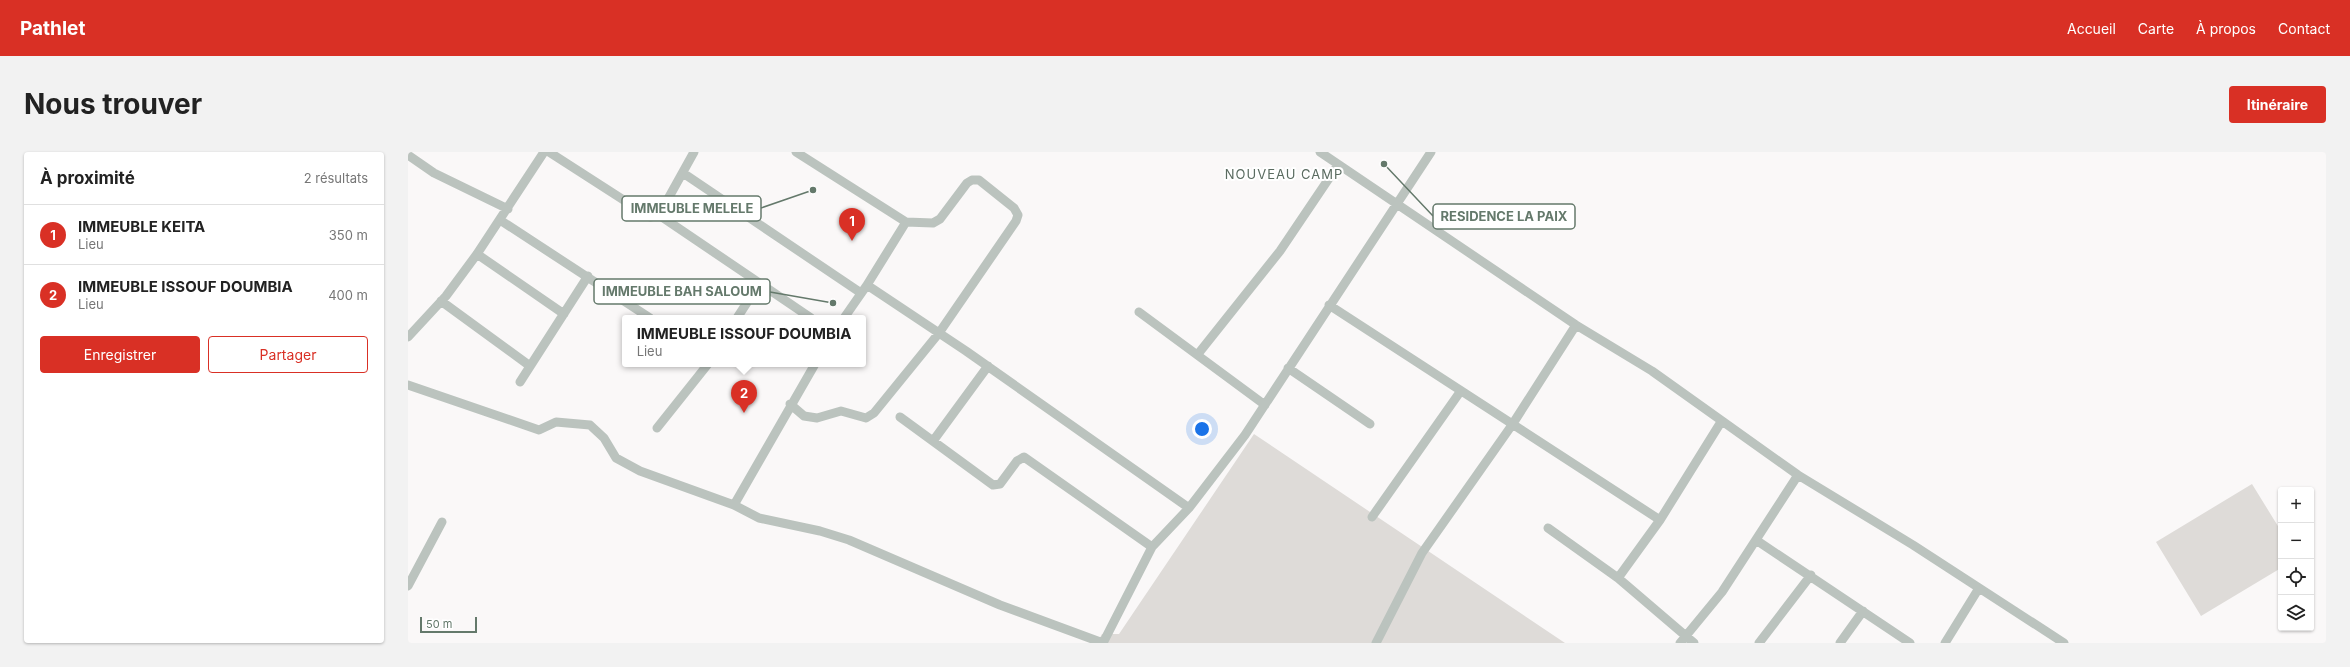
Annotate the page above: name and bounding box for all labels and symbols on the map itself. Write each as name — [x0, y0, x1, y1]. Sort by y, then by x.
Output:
district label: NOUVEAU CAMP — [1225, 166, 1343, 182]
callout: IMMEUBLE MELELE — [622, 196, 761, 221]
text: IMMEUBLE MELELE — [631, 200, 753, 216]
callout: RESIDENCE LA PAIX — [1433, 204, 1575, 229]
pin: 1 — [839, 208, 865, 241]
text: RESIDENCE LA PAIX — [1441, 208, 1568, 224]
callout: IMMEUBLE BAH SALOUM — [594, 279, 770, 304]
text: IMMEUBLE BAH SALOUM — [602, 283, 762, 299]
pin: 2 — [731, 380, 757, 413]
your location — [1192, 419, 1212, 439]
scale bar — [420, 615, 477, 634]

